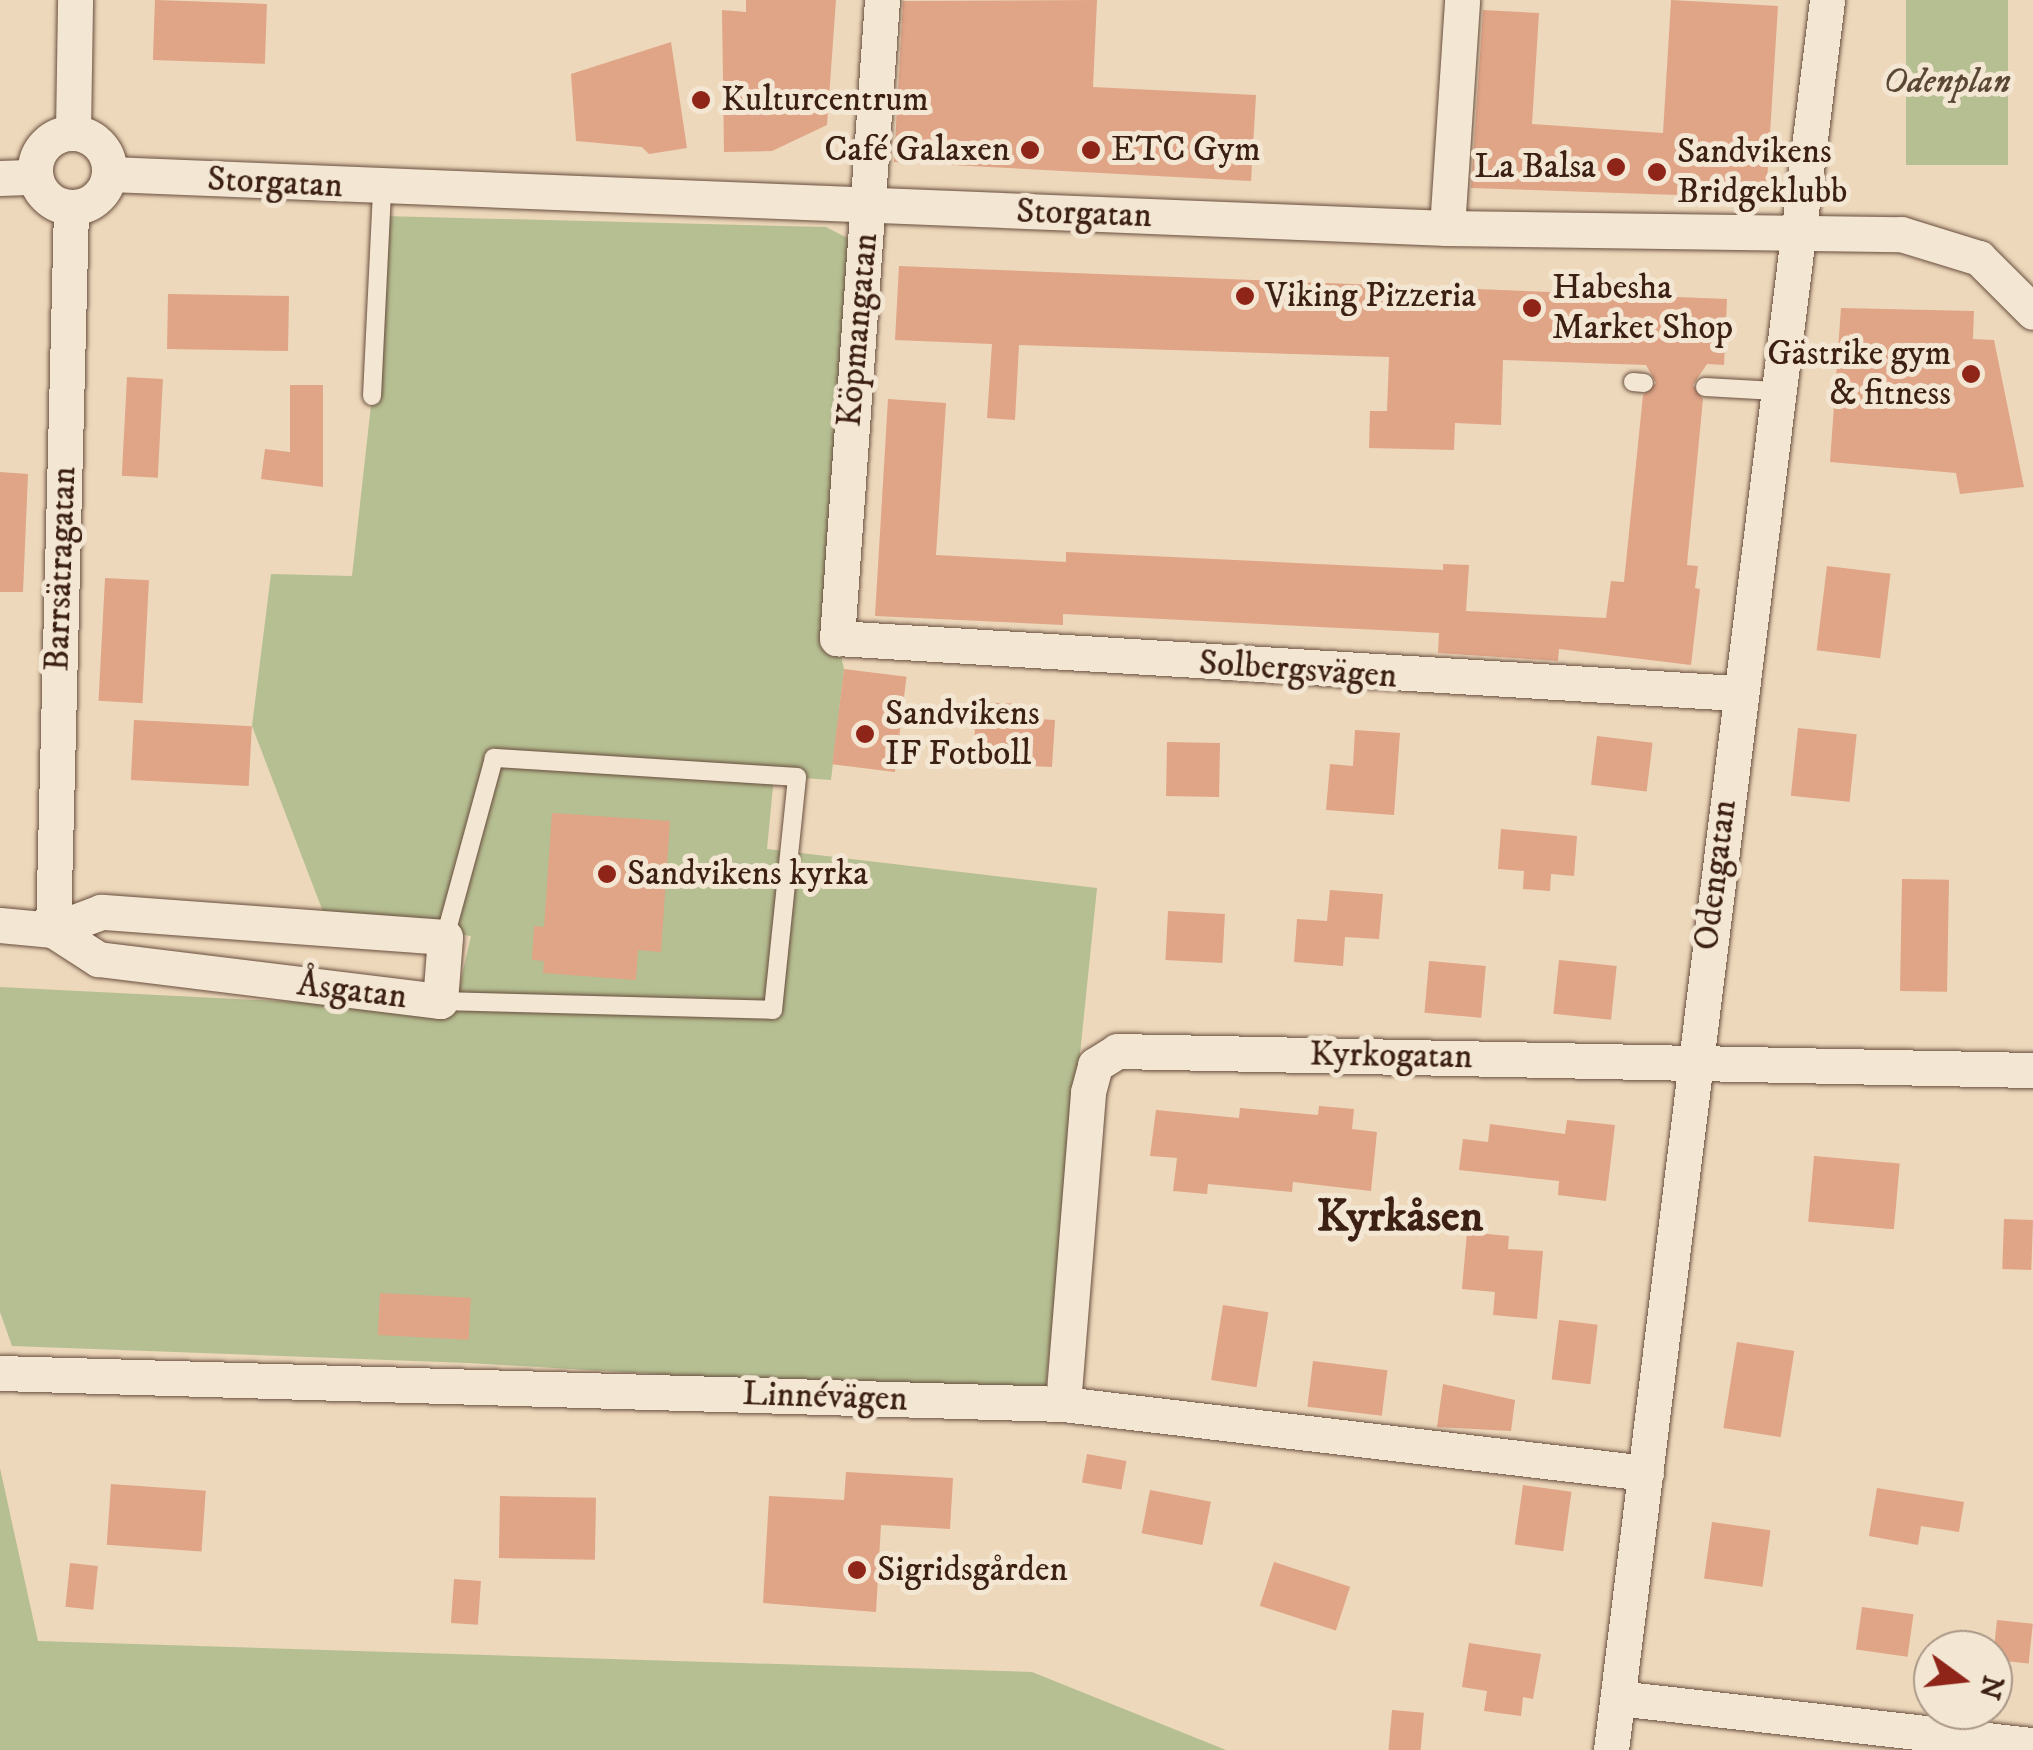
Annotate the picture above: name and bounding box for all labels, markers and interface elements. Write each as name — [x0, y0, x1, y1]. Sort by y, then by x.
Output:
park label: Odenplan — [1883, 61, 2011, 103]
place label: Kulturcentrum — [721, 79, 929, 121]
marker: Kulturcentrum — [690, 89, 712, 111]
place label: Café Galaxen — [824, 129, 1010, 171]
place label: ETC Gym — [1111, 129, 1260, 171]
place label: Sandvikens Bridgeklubb — [1677, 131, 1847, 213]
marker: Café Galaxen — [1019, 139, 1041, 161]
marker: ETC Gym — [1080, 139, 1102, 161]
place label: La Balsa — [1474, 146, 1596, 188]
marker: La Balsa — [1605, 156, 1627, 178]
street label: Storgatan — [206, 158, 344, 208]
marker: Sandvikens Bridgeklubb — [1646, 161, 1668, 183]
street label: Storgatan — [1015, 191, 1153, 237]
street label: Köpmangatan — [829, 231, 887, 429]
place label: Habesha Market Shop — [1552, 267, 1733, 349]
place label: Viking Pizzeria — [1265, 275, 1476, 317]
marker: Viking Pizzeria — [1234, 285, 1256, 307]
marker: Habesha Market Shop — [1521, 297, 1543, 319]
place label: Gästrike gym & fitness — [1767, 333, 1951, 415]
marker: Gästrike gym & fitness — [1960, 363, 1982, 385]
street label: Barrsätragatan — [36, 466, 86, 672]
street label: Solbergsvägen — [1198, 642, 1398, 698]
place label: Sandvikens IF Fotboll — [885, 693, 1040, 775]
marker: Sandvikens IF Fotboll — [854, 723, 876, 745]
street label: Odengatan — [1686, 797, 1746, 953]
place label: Sandvikens kyrka — [627, 853, 868, 895]
marker: Sandvikens kyrka — [596, 863, 618, 885]
street label: Åsgatan — [295, 963, 409, 1019]
street label: Kyrkogatan — [1309, 1034, 1473, 1078]
district label: Kyrkåsen — [1317, 1191, 1483, 1245]
street label: Linnévägen — [742, 1373, 908, 1421]
place label: Sigridsgården — [877, 1549, 1068, 1591]
marker: Sigridsgården — [846, 1559, 868, 1581]
north arrow — [1913, 1630, 2013, 1730]
text: N — [1971, 1672, 2010, 1703]

